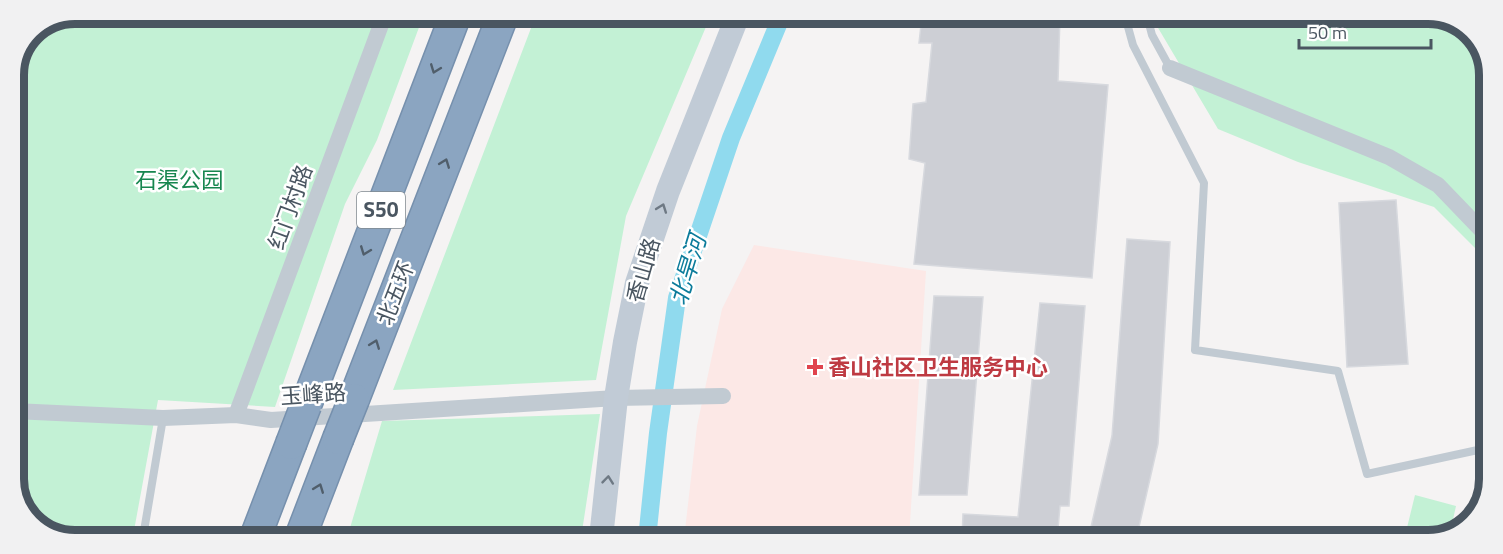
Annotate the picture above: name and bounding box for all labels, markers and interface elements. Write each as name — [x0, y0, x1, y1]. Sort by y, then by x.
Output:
scale bar — [1299, 12, 1431, 50]
text: 50 m — [1308, 19, 1347, 46]
one-way arrow — [430, 63, 442, 74]
one-way arrow — [438, 158, 451, 168]
street label: 红门村路 — [259, 160, 321, 254]
park label: 石渠公园 — [135, 163, 223, 197]
road number: S50 — [357, 192, 405, 228]
one-way arrow — [655, 203, 668, 214]
water label: 北旱河 — [659, 226, 716, 309]
street label: 香山路 — [618, 234, 668, 306]
one-way arrow — [360, 245, 372, 256]
street label: 北五环 — [367, 256, 423, 330]
one-way arrow — [368, 340, 380, 351]
place label: 香山社区卫生服务中心 — [828, 350, 1048, 384]
marker: 香山社区卫生服务中心 — [806, 358, 824, 376]
street label: 玉峰路 — [279, 375, 347, 413]
one-way arrow — [601, 476, 613, 485]
one-way arrow — [312, 484, 325, 494]

